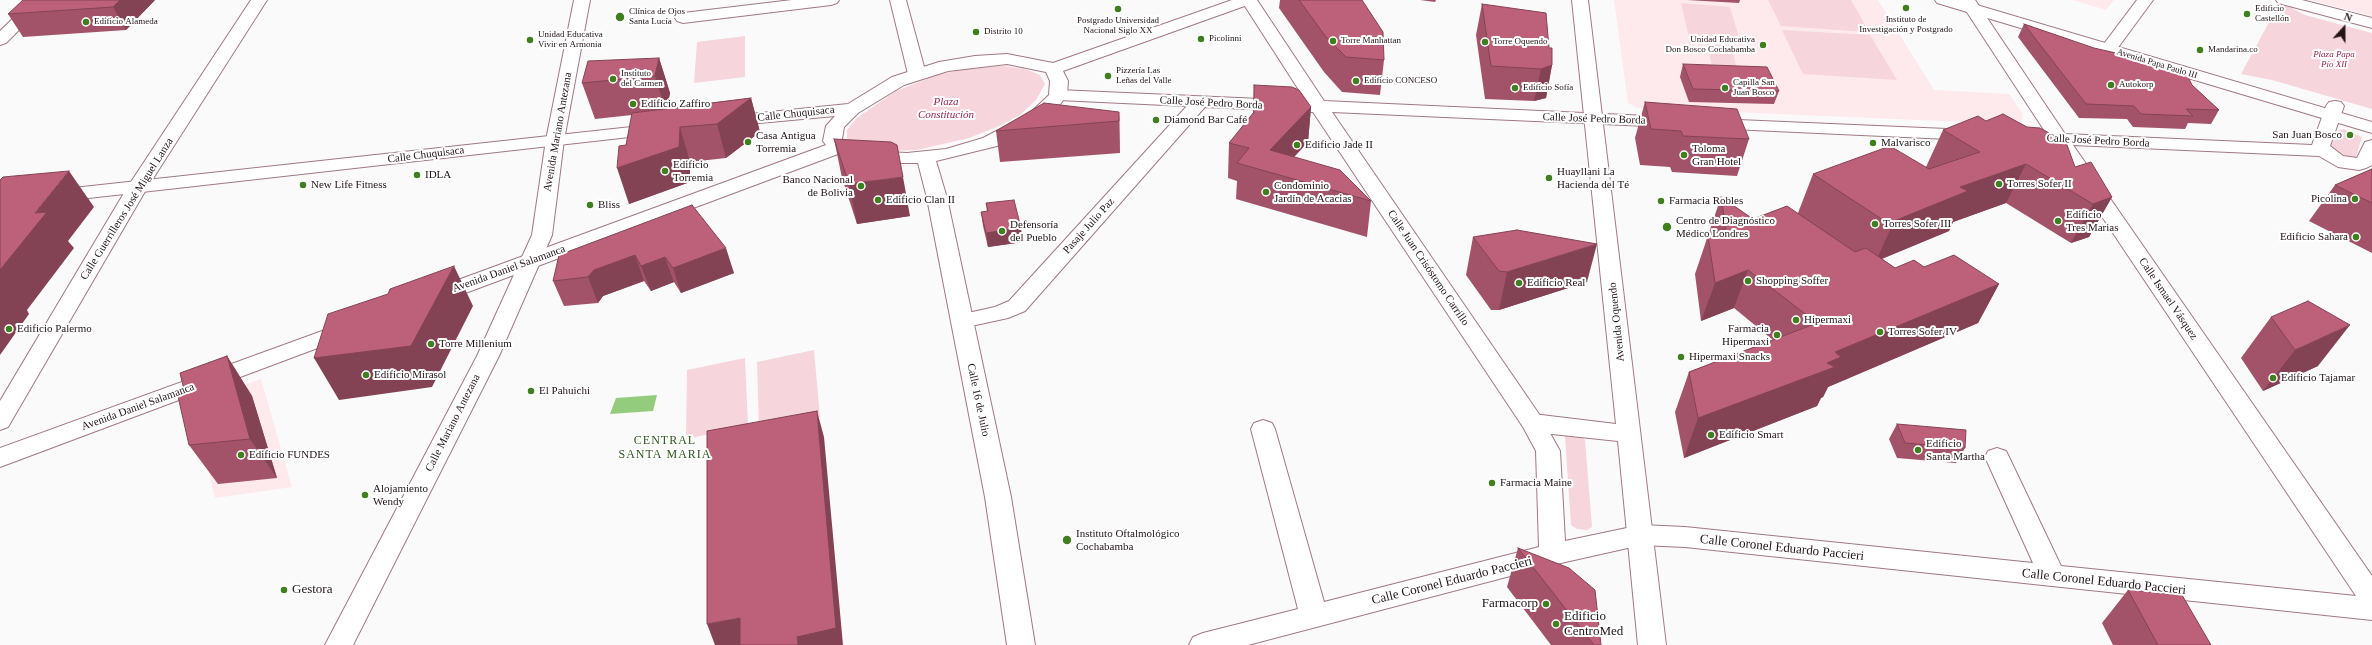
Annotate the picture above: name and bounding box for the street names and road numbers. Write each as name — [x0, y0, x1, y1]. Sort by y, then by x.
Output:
street label: Avenida Papa Paulo III — [2115, 47, 2199, 81]
street label: Avenida Mariano Antezana — [541, 71, 575, 193]
street label: Calle José Pedro Borda — [1159, 94, 1263, 112]
street label: Calle Chuquisaca — [757, 103, 835, 125]
street label: Calle José Pedro Borda — [1542, 111, 1646, 127]
street label: Calle José Pedro Borda — [2046, 132, 2150, 150]
street label: Calle Guerrilleros José Miguel Lanza — [78, 136, 176, 282]
street label: Calle Chuquisaca — [387, 144, 465, 166]
street label: Pasaje Julio Paz — [1060, 195, 1118, 257]
street label: Calle Juan Crisóstomo Carrillo — [1384, 208, 1472, 328]
street label: Avenida Daniel Salamanca — [451, 242, 567, 296]
street label: Calle Ismael Vásquez — [2136, 256, 2200, 342]
street label: Avenida Oquendo — [1606, 282, 1628, 362]
street label: Calle 16 de Julio — [964, 362, 992, 438]
street label: Calle Mariano Antezana — [423, 372, 483, 474]
street label: Avenida Daniel Salamanca — [80, 380, 196, 434]
street label: Calle Coronel Eduardo Paccieri — [1699, 532, 1865, 564]
street label: Calle Coronel Eduardo Paccieri — [1370, 553, 1534, 609]
street label: Calle Coronel Eduardo Paccieri — [2021, 566, 2187, 598]

